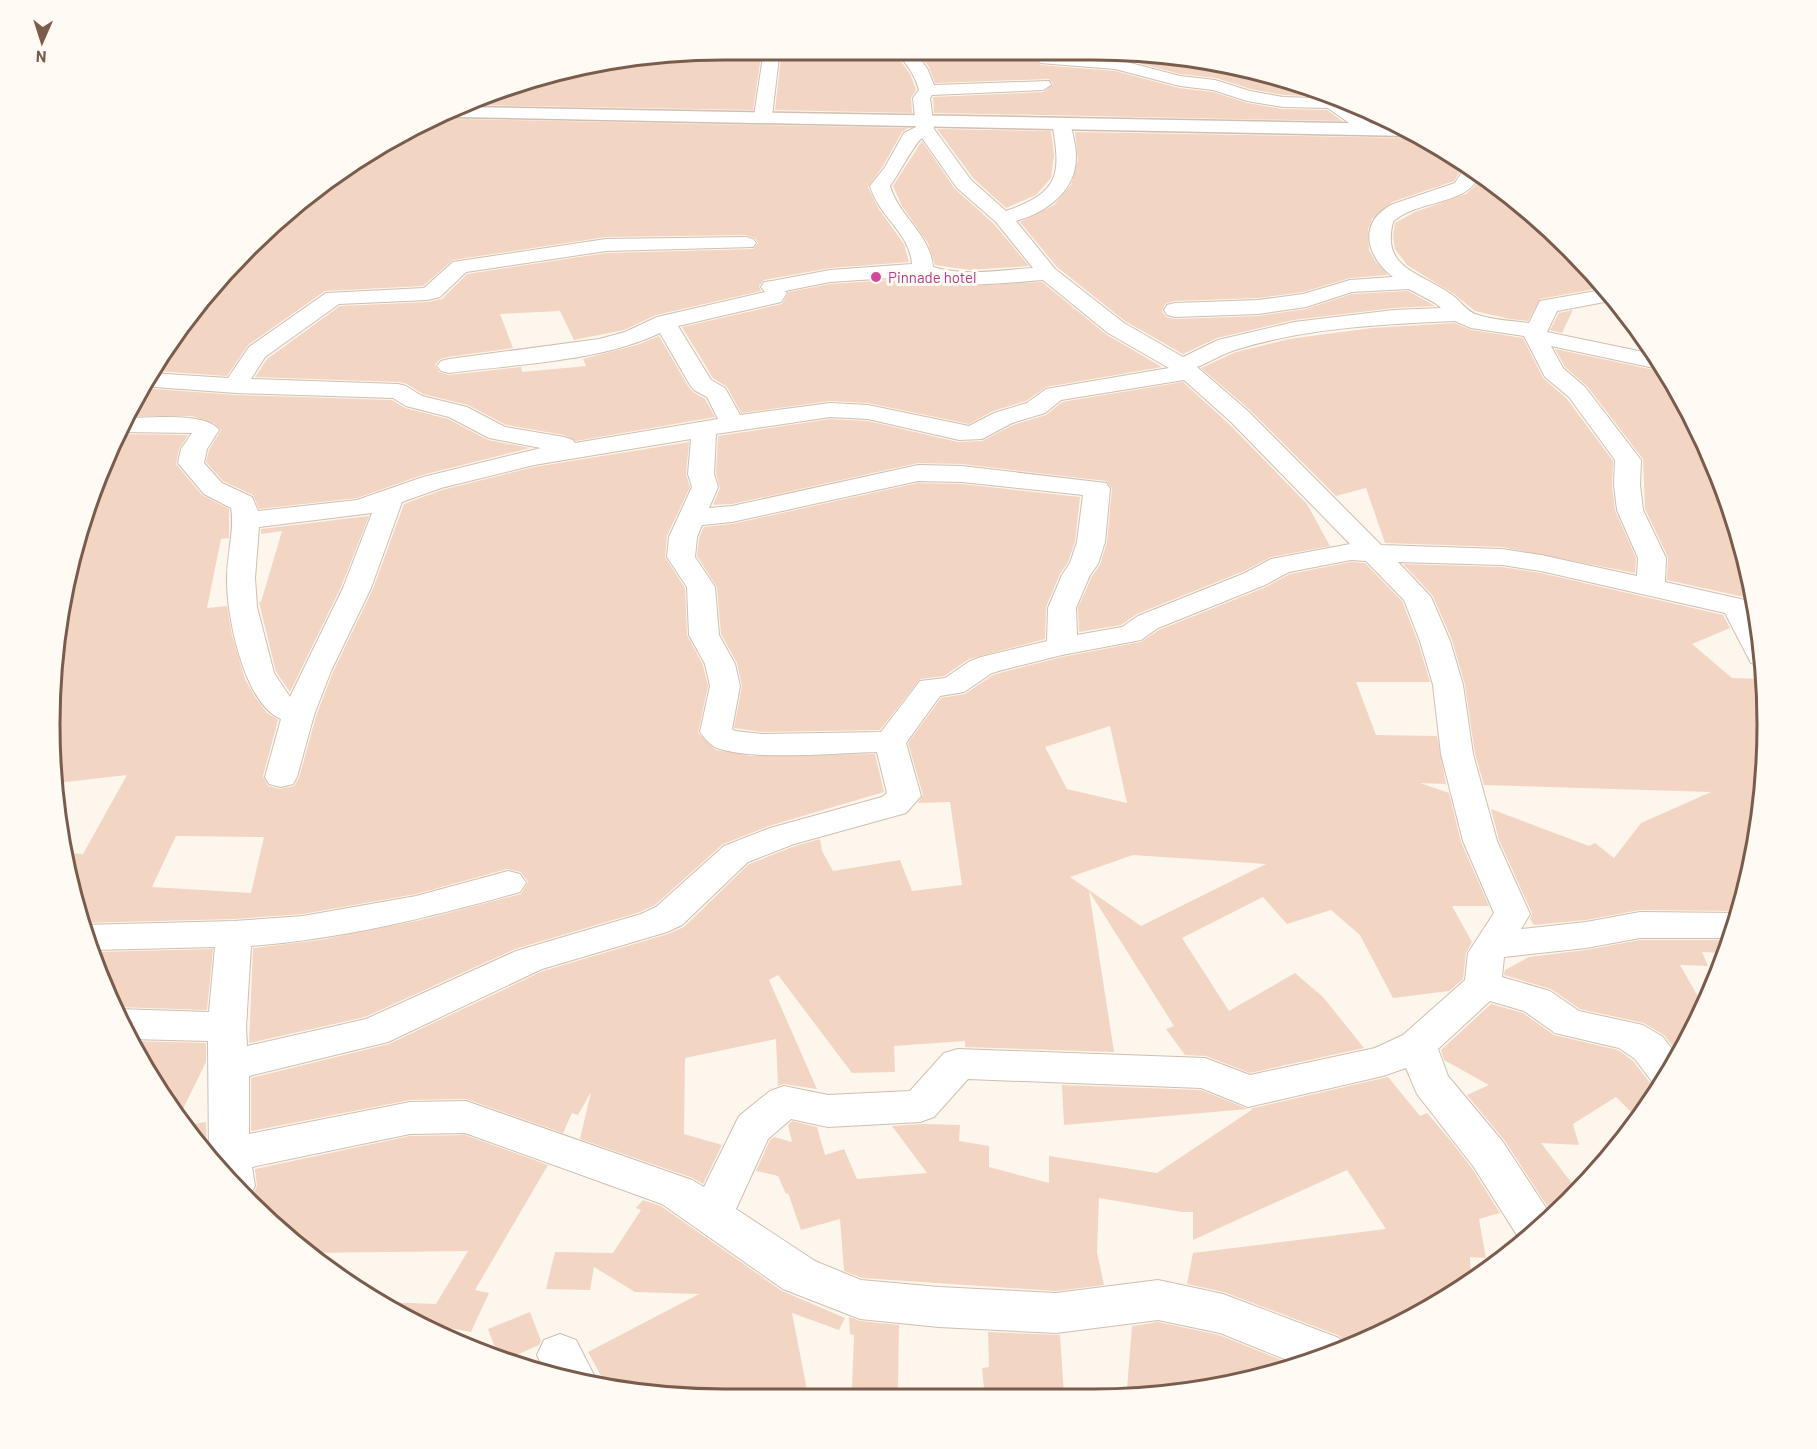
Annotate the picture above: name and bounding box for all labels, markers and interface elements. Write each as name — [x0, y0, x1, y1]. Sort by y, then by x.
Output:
north arrow — [12, 12, 72, 72]
text: N — [35, 48, 47, 67]
place label: Pinnade hotel — [888, 268, 976, 286]
marker: Pinnade hotel — [869, 270, 883, 284]

